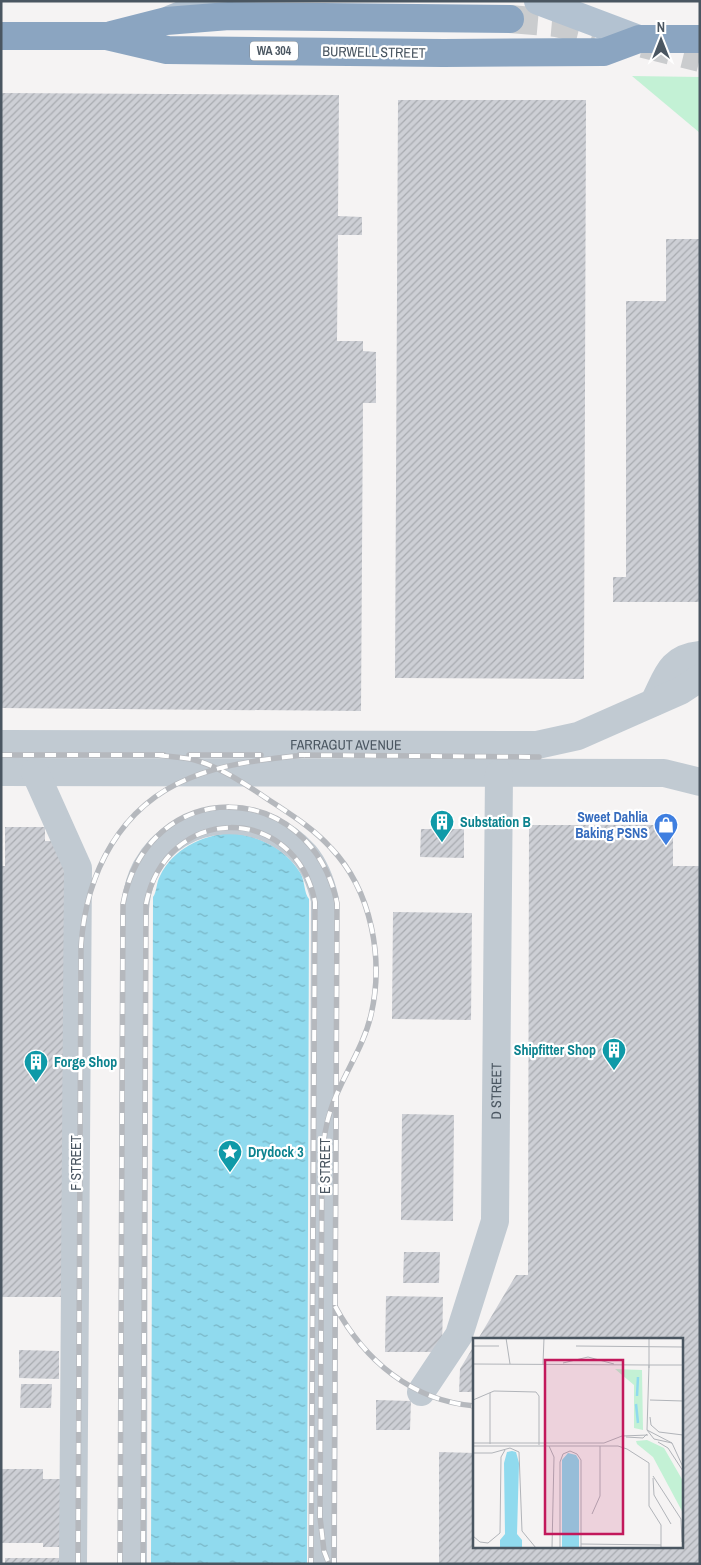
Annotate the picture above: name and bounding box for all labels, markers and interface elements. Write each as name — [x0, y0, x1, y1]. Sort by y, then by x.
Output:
north arrow — [636, 15, 686, 65]
text: N — [657, 18, 665, 36]
road number: WA 304 — [250, 41, 298, 60]
street label: BURWELL STREET — [322, 42, 426, 62]
street label: FARRAGUT AVENUE — [290, 736, 402, 754]
place label: Sweet Dahlia Baking PSNS — [575, 808, 649, 842]
building icon: Substation B — [429, 809, 455, 843]
shop icon: Sweet Dahlia Baking PSNS — [653, 812, 679, 846]
place label: Substation B — [460, 813, 531, 831]
building icon: Shipfitter Shop — [601, 1037, 627, 1071]
place label: Shipfitter Shop — [514, 1041, 596, 1059]
building icon: Forge Shop — [23, 1049, 49, 1083]
place label: Forge Shop — [54, 1053, 117, 1071]
street label: D STREET — [487, 1063, 505, 1120]
street label: F STREET — [67, 1135, 85, 1191]
street label: E STREET — [316, 1138, 334, 1194]
place icon: Drydock 3 — [217, 1139, 243, 1173]
place label: Drydock 3 — [248, 1143, 304, 1161]
inset map — [473, 1338, 684, 1548]

